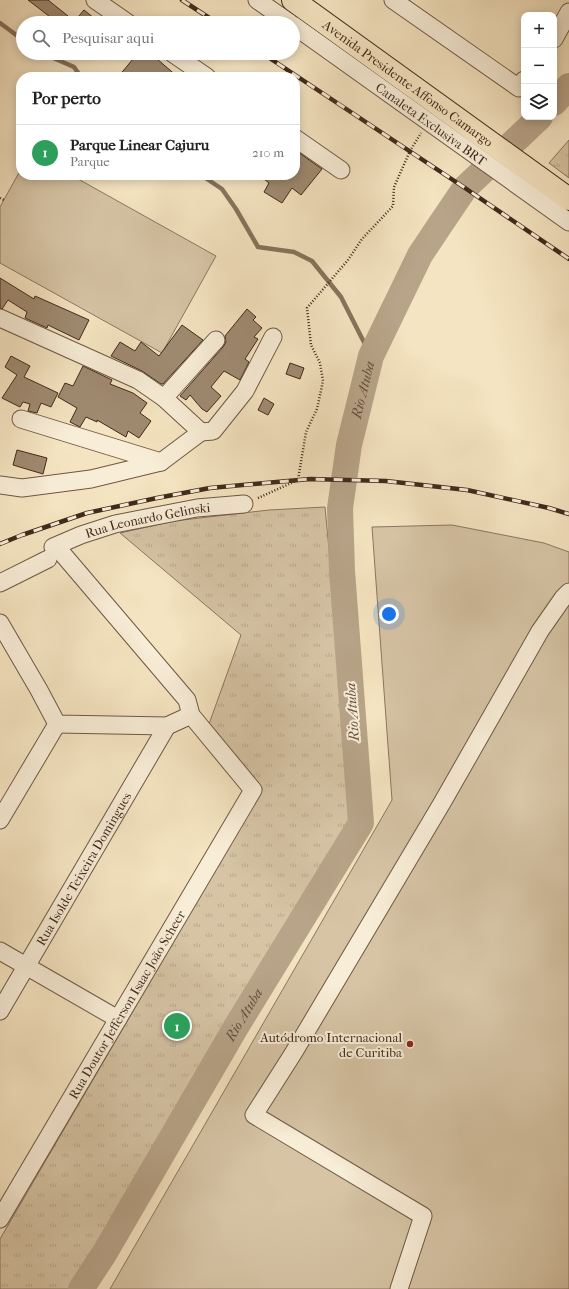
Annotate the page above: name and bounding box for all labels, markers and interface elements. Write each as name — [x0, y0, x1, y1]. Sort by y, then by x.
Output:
map controls — [521, 12, 557, 120]
button: + — [521, 12, 557, 48]
search box — [16, 16, 300, 60]
street label: Avenida Presidente Affonso Camargo — [319, 16, 496, 150]
icon: search — [30, 27, 52, 49]
text: Pesquisar aqui — [62, 29, 154, 47]
button: − — [521, 48, 557, 84]
street label: Canaleta Exclusiva BRT — [373, 80, 490, 169]
button: layers — [521, 84, 557, 120]
text: Por perto — [32, 88, 101, 108]
text: Parque Linear Cajuru — [70, 136, 209, 154]
text: 1 — [43, 145, 47, 160]
text: 210 m — [252, 145, 284, 160]
text: Parque — [70, 154, 110, 169]
water label: Rio Atuba — [348, 359, 378, 421]
street label: Rua Leonardo Gelinski — [83, 500, 211, 541]
your location — [379, 604, 399, 624]
water label: Rio Atuba — [342, 682, 363, 743]
street label: Rua Isolde Teixeira Domingues — [33, 789, 135, 948]
street label: Rua Doutor Jefferson Isaac João Scheer — [66, 907, 189, 1102]
water label: Rio Atuba — [221, 986, 267, 1045]
pin: 1 — [164, 1011, 190, 1041]
place label: Autódromo Internacional de Curitiba — [259, 1030, 403, 1060]
marker: Autódromo Internacional de Curitiba — [405, 1039, 415, 1049]

